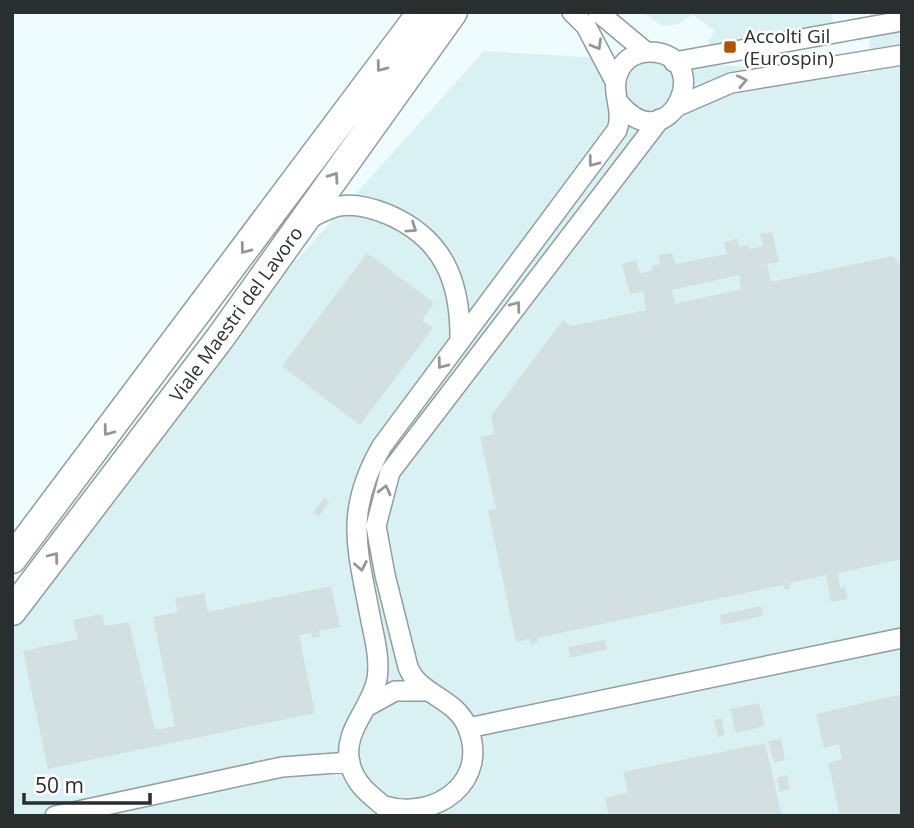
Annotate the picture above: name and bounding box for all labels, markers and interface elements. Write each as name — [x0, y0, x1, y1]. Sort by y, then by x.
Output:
place label: Accolti Gil (Eurospin) — [744, 23, 834, 71]
one-way arrow — [589, 37, 602, 50]
marker: Accolti Gil (Eurospin) — [722, 39, 738, 55]
one-way arrow — [376, 59, 389, 72]
one-way arrow — [736, 75, 748, 90]
one-way arrow — [589, 155, 601, 167]
one-way arrow — [326, 172, 338, 185]
one-way arrow — [405, 220, 418, 233]
street label: Viale Maestri del Lavoro — [163, 221, 309, 407]
one-way arrow — [240, 241, 253, 254]
one-way arrow — [508, 301, 521, 314]
one-way arrow — [438, 357, 451, 369]
one-way arrow — [104, 423, 117, 436]
one-way arrow — [377, 484, 391, 496]
one-way arrow — [45, 553, 58, 565]
one-way arrow — [352, 560, 367, 572]
scale bar — [24, 762, 150, 806]
text: 50 m — [35, 771, 84, 799]

